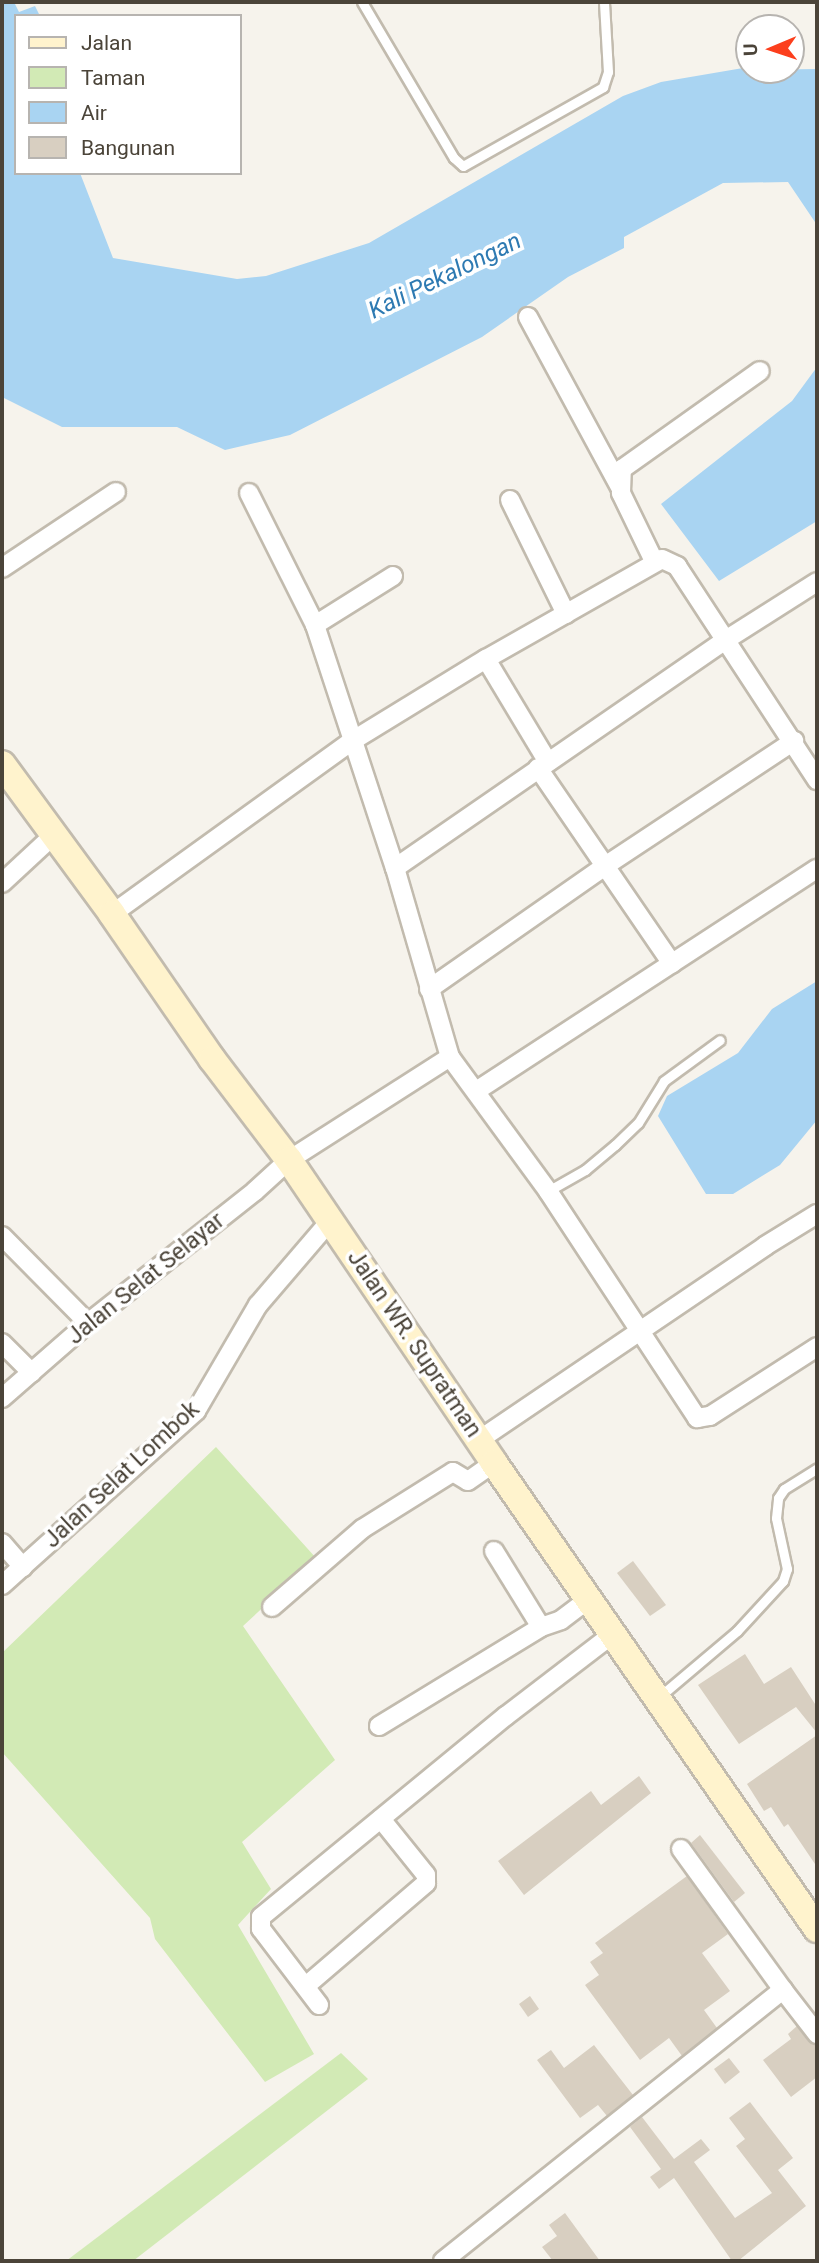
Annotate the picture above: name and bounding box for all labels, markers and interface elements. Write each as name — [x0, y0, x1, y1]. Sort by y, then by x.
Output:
legend — [14, 14, 242, 175]
north arrow — [735, 14, 805, 84]
text: Jalan — [81, 31, 132, 55]
text: U — [739, 43, 762, 56]
text: Taman — [81, 66, 145, 90]
text: Air — [81, 101, 107, 125]
text: Bangunan — [81, 136, 175, 160]
water label: Kali Pekalongan — [364, 227, 526, 325]
street label: Jalan Selat Selayar — [62, 1207, 230, 1351]
street label: Jalan WR. Supratman — [341, 1245, 487, 1443]
street label: Jalan Selat Lombok — [39, 1396, 205, 1554]

